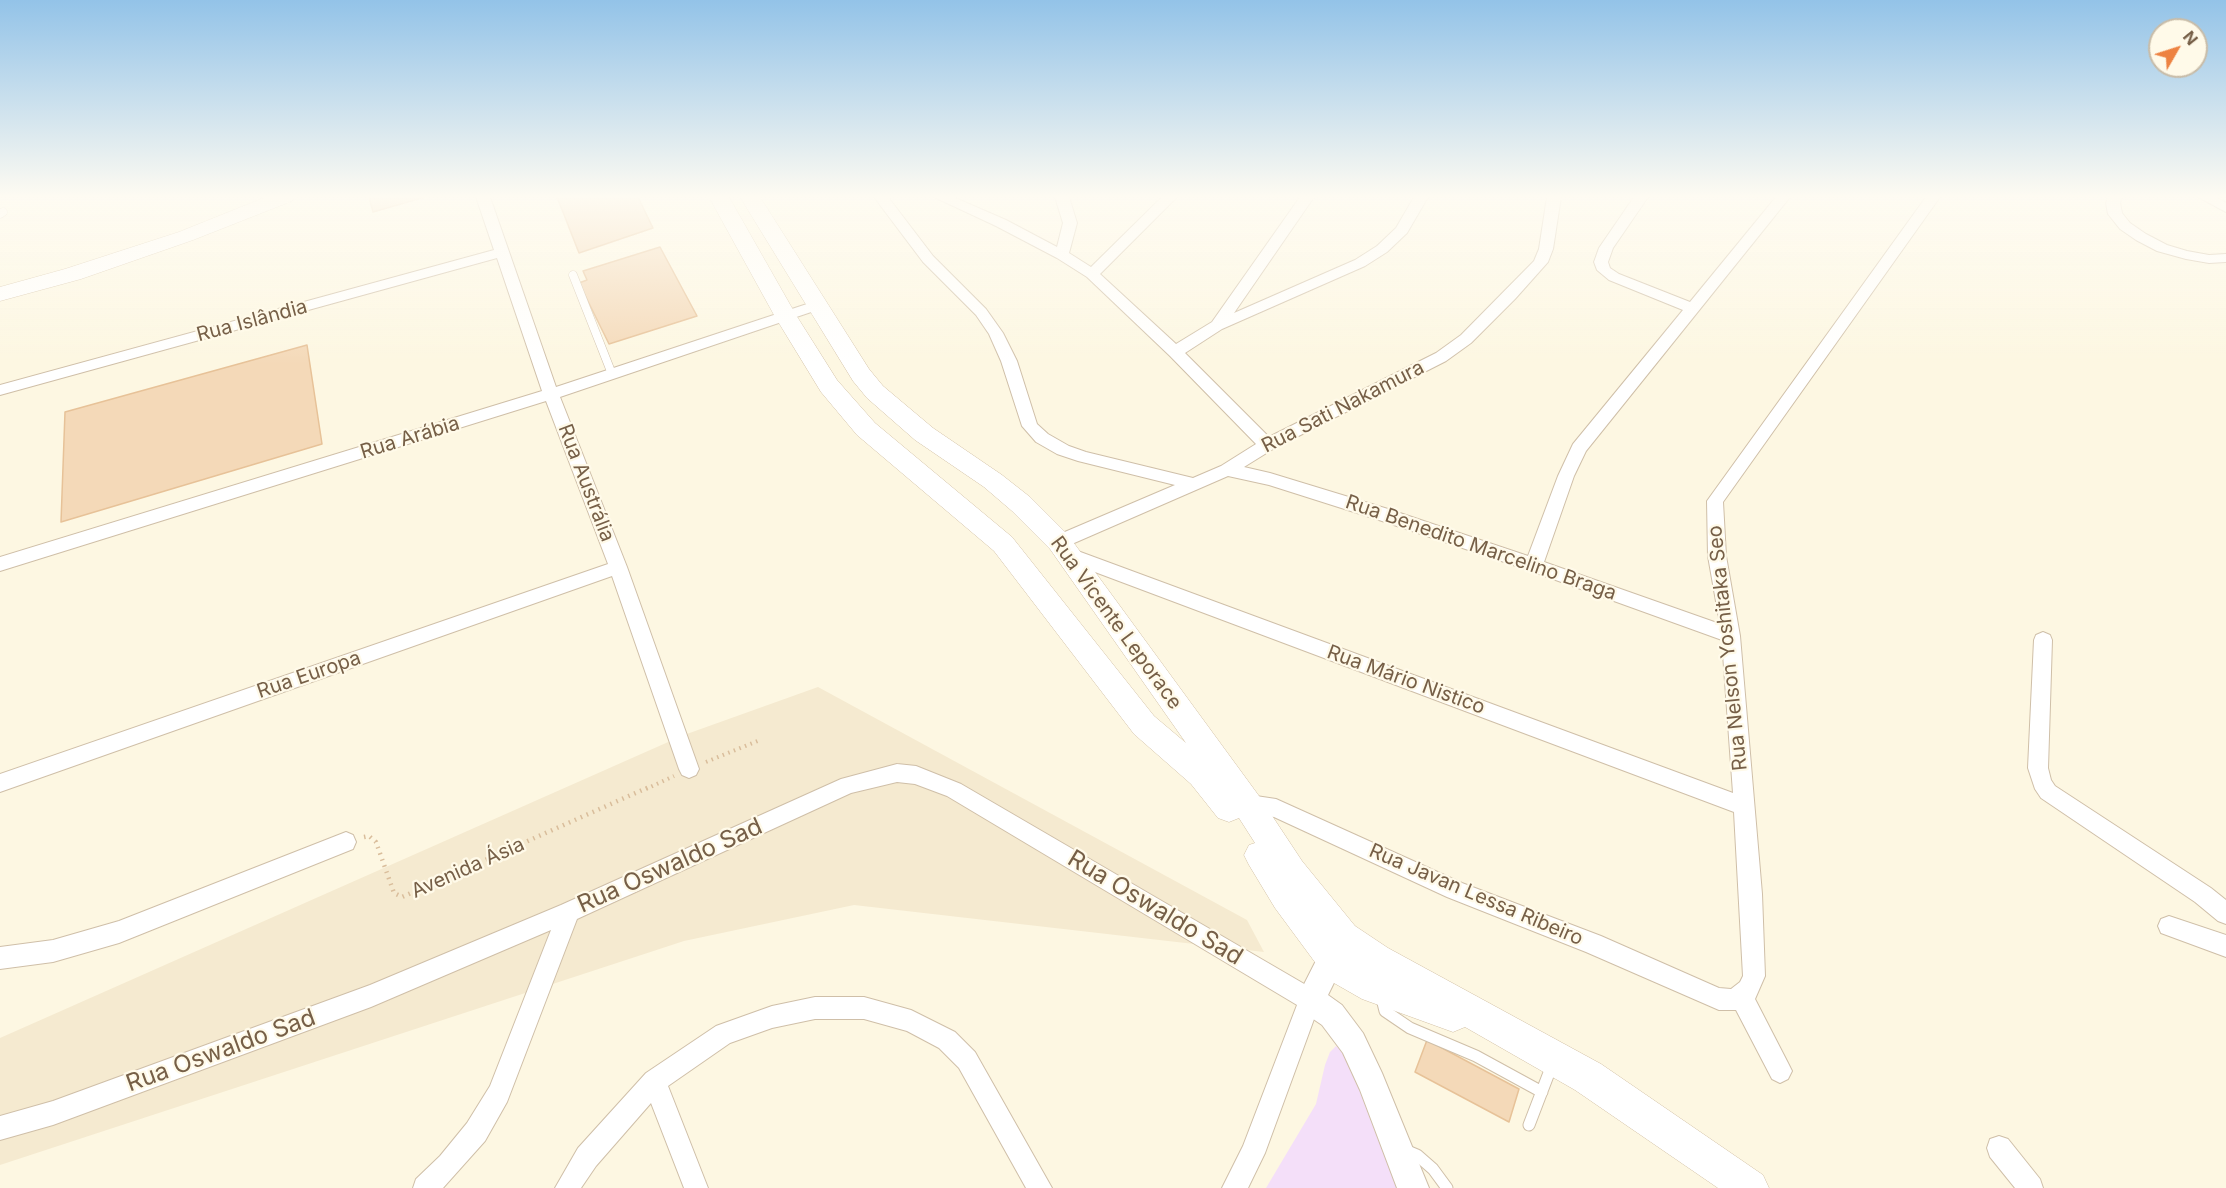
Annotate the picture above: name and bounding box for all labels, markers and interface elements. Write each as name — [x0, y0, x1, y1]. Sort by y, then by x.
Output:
north arrow — [2148, 18, 2208, 78]
text: N — [2179, 27, 2202, 49]
street label: Rua Islândia — [194, 295, 310, 347]
street label: Rua Sati Nakamura — [1258, 356, 1428, 458]
street label: Rua Arábia — [358, 412, 462, 464]
street label: Rua Austrália — [553, 421, 619, 545]
street label: Rua Benedito Marcelino Braga — [1342, 490, 1620, 606]
street label: Rua Nelson Yoshitaka Seo — [1703, 524, 1753, 772]
street label: Rua Vicente Leporace — [1045, 532, 1187, 714]
street label: Rua Mário Nistico — [1324, 640, 1488, 720]
street label: Rua Europa — [254, 646, 364, 704]
street label: Rua Oswaldo Sad — [573, 812, 767, 920]
street label: Avenida Ásia — [408, 832, 528, 904]
street label: Rua Javan Lessa Ribeiro — [1365, 839, 1587, 951]
street label: Rua Oswaldo Sad — [1062, 844, 1248, 972]
street label: Rua Oswaldo Sad — [122, 1003, 320, 1099]

